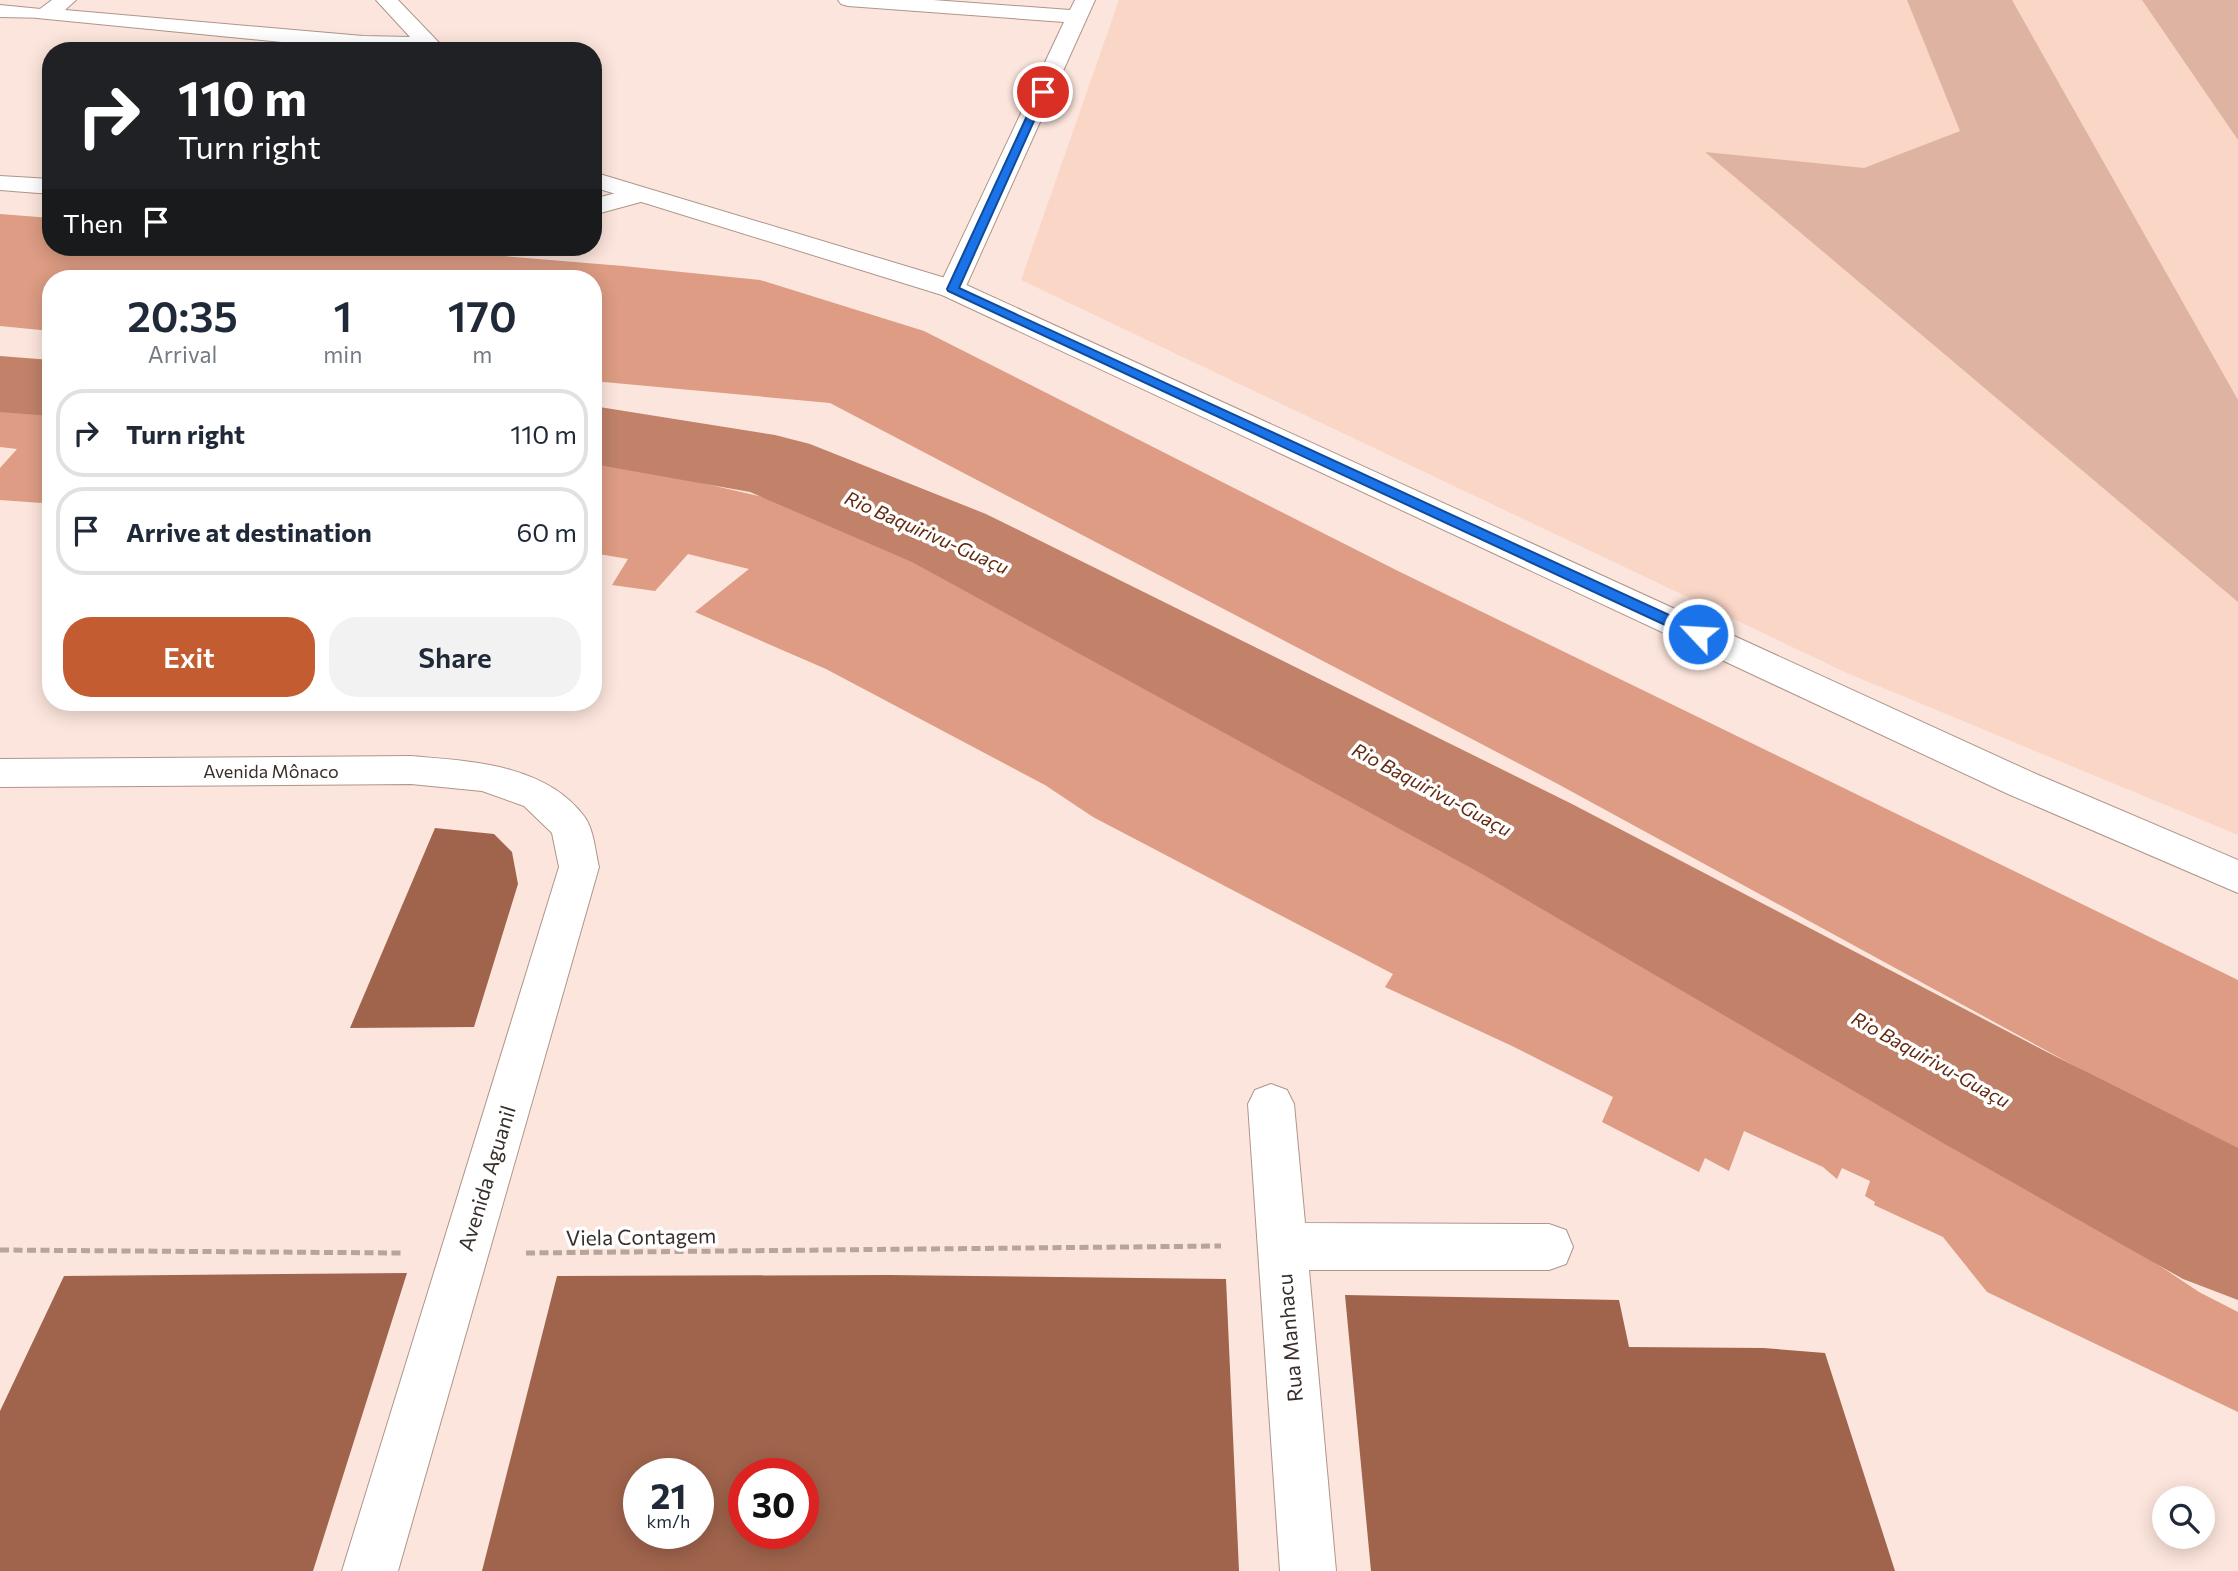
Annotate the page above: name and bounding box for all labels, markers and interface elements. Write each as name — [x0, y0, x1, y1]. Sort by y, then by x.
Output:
pin — [1013, 62, 1073, 122]
text: 110 m — [178, 66, 307, 126]
icon: right — [63, 70, 154, 161]
icon: arrive — [1024, 73, 1062, 111]
text: Turn right — [178, 126, 321, 166]
icon: arrive — [137, 203, 175, 241]
text: Then — [63, 207, 123, 238]
text: 20:35 — [127, 289, 238, 341]
text: 1 — [333, 289, 352, 341]
text: 170 — [448, 289, 517, 341]
text: Arrival — [148, 340, 217, 368]
text: min — [323, 340, 362, 368]
text: m — [472, 340, 492, 368]
icon: right — [67, 414, 105, 452]
text: Turn right — [126, 418, 245, 449]
text: 110 m — [510, 418, 577, 449]
water label: Rio Baquirivu-Guaçu — [842, 486, 1013, 579]
icon: arrive — [67, 512, 105, 550]
text: Arrive at destination — [126, 516, 372, 547]
text: 60 m — [517, 516, 577, 547]
position arrow — [1661, 597, 1735, 671]
button: Exit — [63, 617, 315, 697]
button: Share — [329, 617, 581, 697]
water label: Rio Baquirivu-Guaçu — [1349, 737, 1516, 841]
street label: Avenida Mônaco — [203, 760, 339, 782]
water label: Rio Baquirivu-Guaçu — [1848, 1006, 2014, 1112]
street label: Avenida Aguanil — [452, 1102, 520, 1254]
street label: Viela Contagem — [566, 1222, 716, 1250]
street label: Rua Manhacu — [1271, 1273, 1307, 1403]
speed limit sign: 30 — [728, 1458, 819, 1549]
text: 21 — [651, 1473, 686, 1516]
map controls — [2152, 1486, 2215, 1549]
button: search — [2152, 1486, 2215, 1549]
text: km/h — [647, 1510, 690, 1532]

